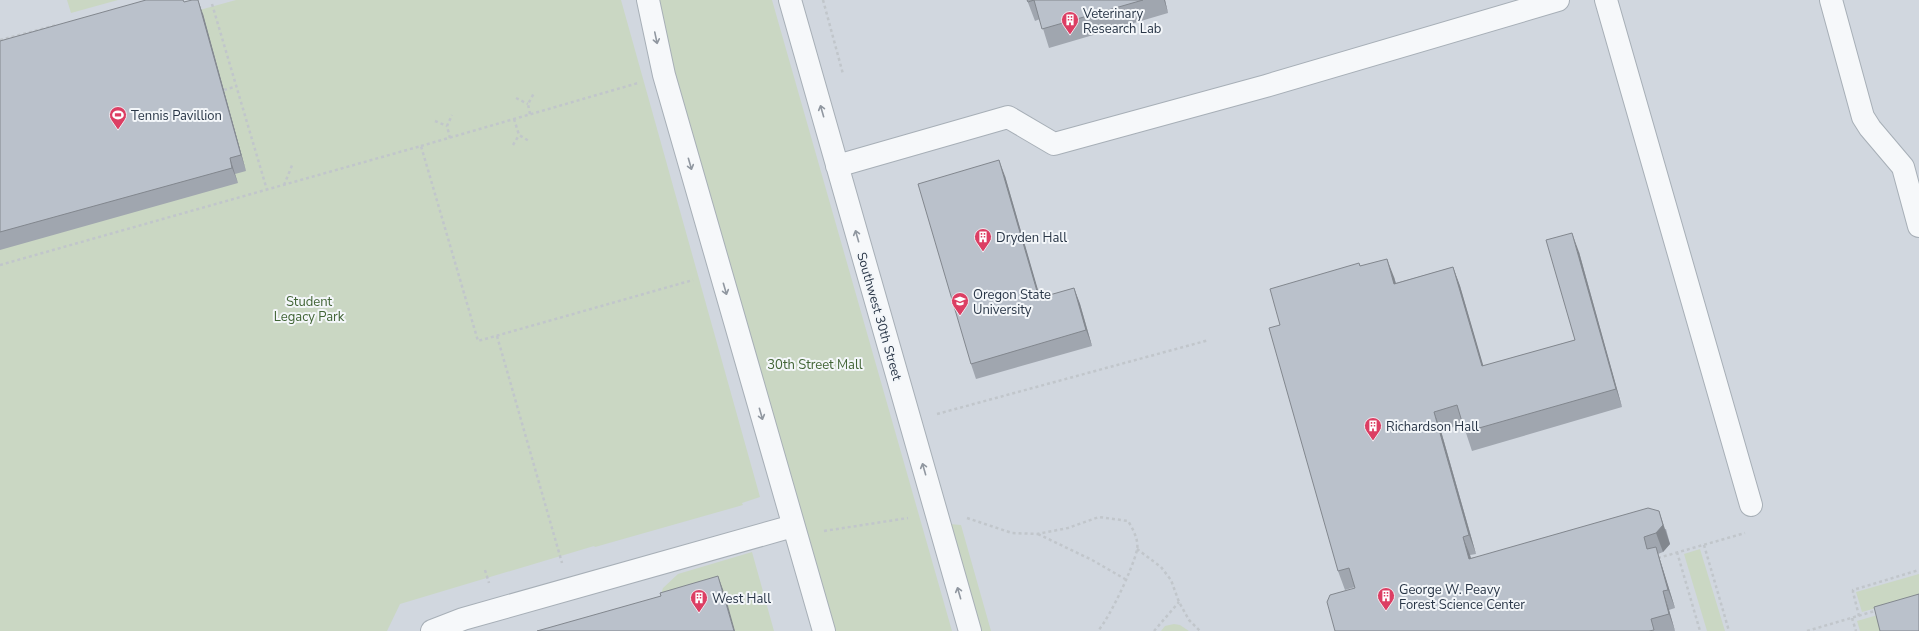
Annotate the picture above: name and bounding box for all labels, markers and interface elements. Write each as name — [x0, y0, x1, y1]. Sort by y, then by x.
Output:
place label: Veterinary Research Lab — [1082, 5, 1161, 38]
building icon: Veterinary Research Lab — [1060, 10, 1080, 35]
one-way arrow — [653, 31, 661, 44]
sports icon: Tennis Pavillion — [108, 105, 128, 130]
one-way arrow — [817, 105, 825, 118]
place label: Tennis Pavillion — [131, 107, 222, 125]
one-way arrow — [687, 157, 694, 170]
building icon: Dryden Hall — [973, 227, 993, 252]
place label: Dryden Hall — [996, 229, 1067, 247]
one-way arrow — [853, 230, 860, 243]
street label: Southwest 30th Street — [852, 250, 906, 383]
one-way arrow — [722, 282, 729, 295]
place label: Oregon State University — [973, 286, 1051, 319]
school or university icon: Oregon State University — [950, 291, 970, 316]
park label: Student Legacy Park — [274, 293, 345, 326]
park label: 30th Street Mall — [767, 356, 863, 374]
one-way arrow — [758, 407, 765, 420]
building icon: Richardson Hall — [1363, 416, 1383, 441]
place label: Richardson Hall — [1386, 418, 1479, 436]
one-way arrow — [920, 462, 927, 475]
place label: George W. Peavy Forest Science Center — [1399, 581, 1525, 614]
building icon: George W. Peavy Forest Science Center — [1376, 586, 1396, 611]
one-way arrow — [955, 587, 963, 600]
building icon: West Hall — [689, 588, 709, 613]
place label: West Hall — [712, 590, 771, 608]

